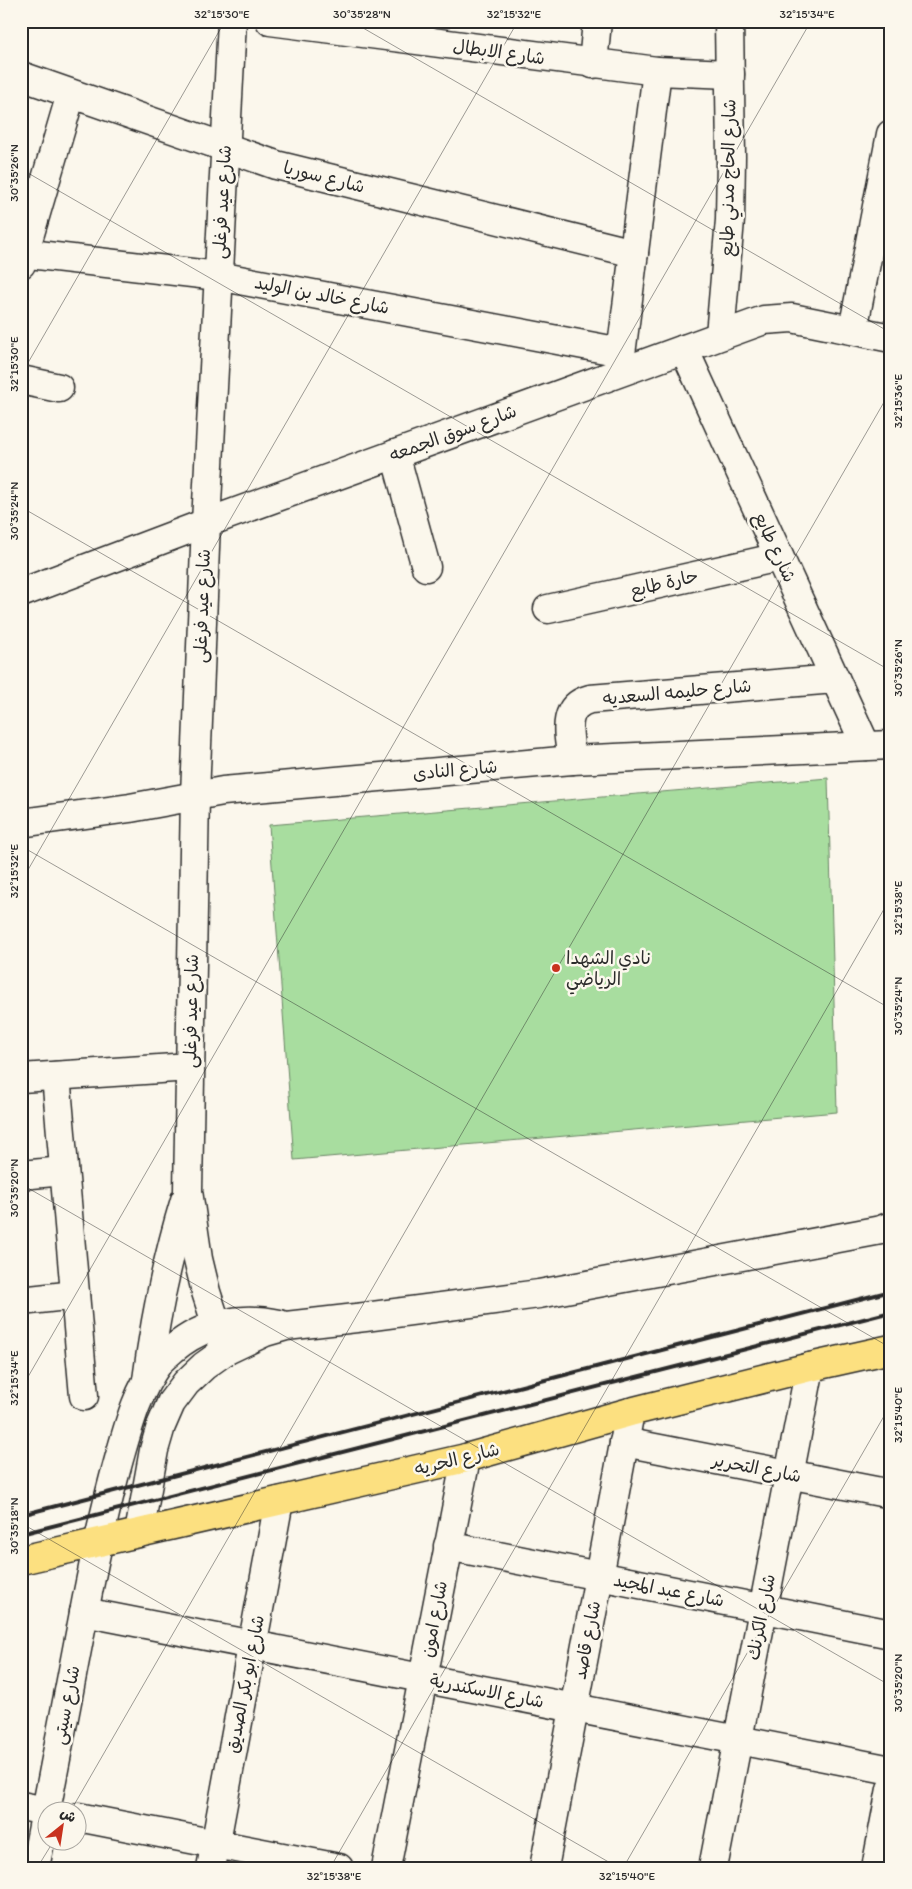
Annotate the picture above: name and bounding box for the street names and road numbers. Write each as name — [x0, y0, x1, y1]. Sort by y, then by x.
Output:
street label: شارع الابطال — [451, 35, 546, 70]
street label: شارع الحاج مدني طايع — [716, 99, 745, 257]
street label: شارع عيد فرغلى — [208, 144, 237, 260]
street label: شارع سوريا — [281, 156, 367, 199]
street label: شارع خالد بن الوليد — [253, 271, 391, 320]
street label: شارع سوق الجمعه — [386, 400, 520, 467]
street label: شارع طايع — [747, 508, 801, 587]
street label: شارع عيد فرغلى — [189, 549, 216, 663]
street label: حارة طابع — [628, 564, 701, 603]
street label: شارع حليمه السعديه — [602, 675, 752, 710]
street label: شارع النادى — [412, 755, 498, 786]
street label: شارع عيد فرغلى — [179, 954, 204, 1068]
street label: شارع الحريه — [412, 1438, 502, 1481]
street label: شارع التحرير — [709, 1448, 803, 1488]
street label: شارع عبد المجيد — [612, 1569, 726, 1612]
street label: شارع الكرنك — [742, 1572, 781, 1662]
street label: شارع امون — [416, 1579, 453, 1659]
street label: شارع قاصد — [569, 1599, 606, 1681]
street label: شارع ابو بكر الصديق — [221, 1613, 270, 1755]
street label: شارع سيتى — [48, 1663, 85, 1747]
street label: شارع الاسكندرية — [428, 1669, 546, 1714]

